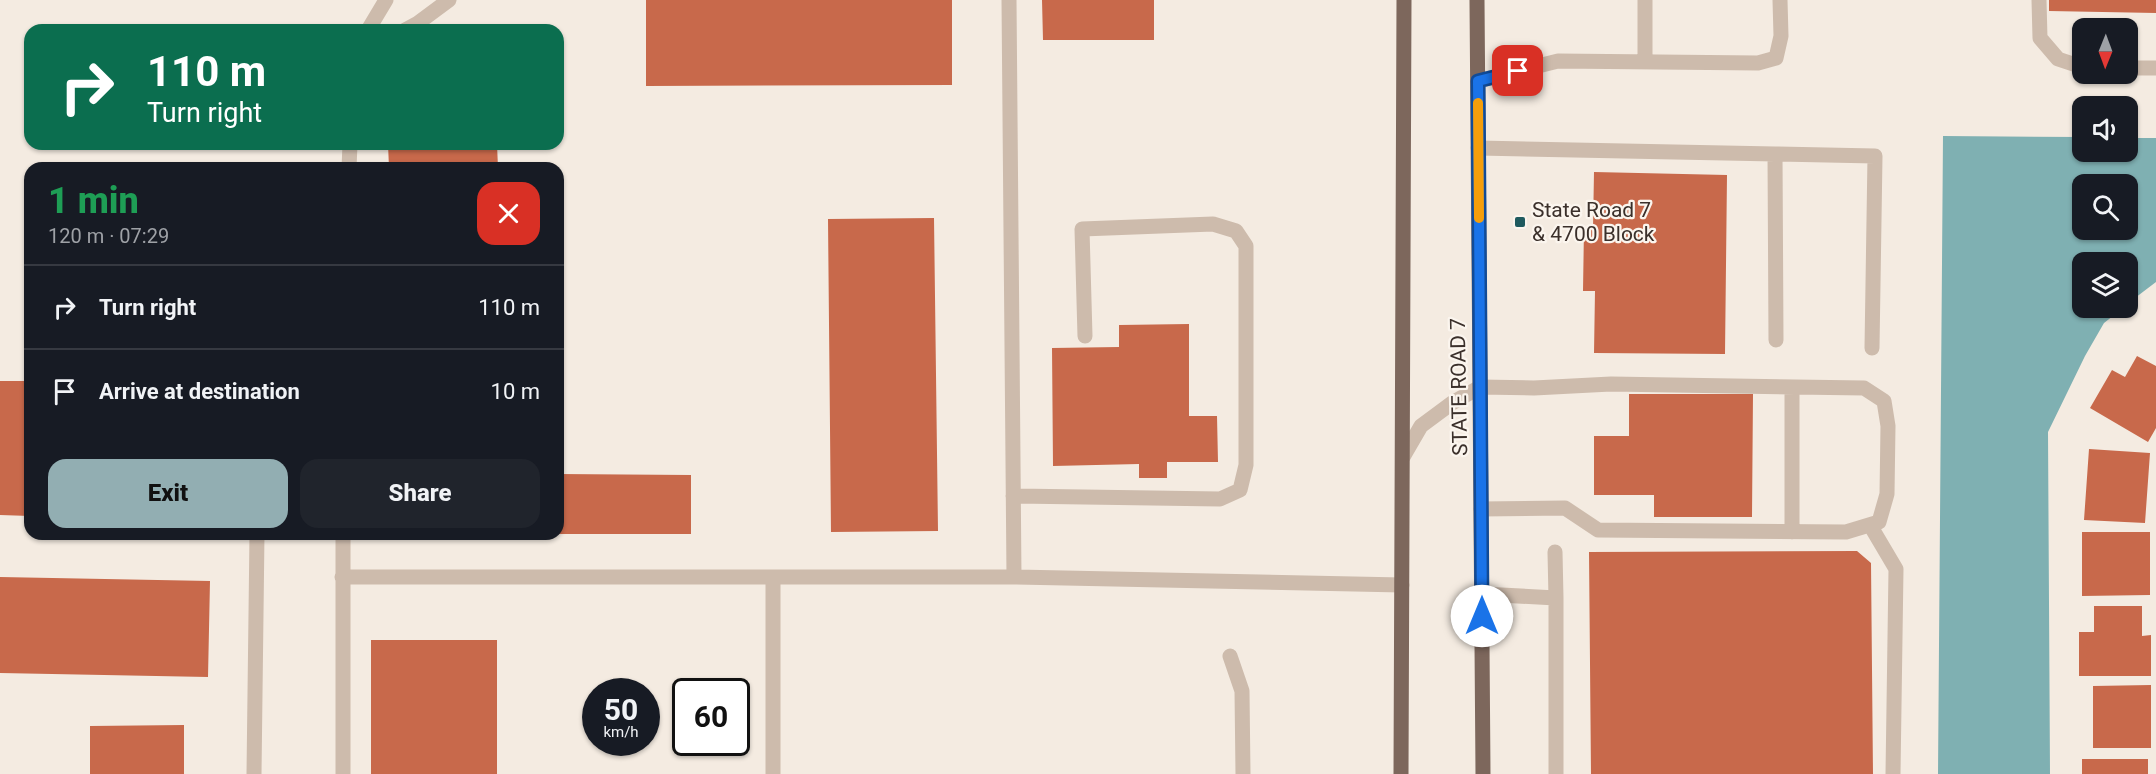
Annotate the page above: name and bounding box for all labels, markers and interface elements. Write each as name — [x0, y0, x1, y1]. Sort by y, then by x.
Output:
north arrow — [2072, 18, 2138, 84]
map controls — [2072, 18, 2138, 318]
pin — [1492, 45, 1543, 96]
text: 110 m — [147, 47, 266, 96]
icon: right — [48, 48, 126, 126]
icon: arrive — [1501, 54, 1534, 87]
button: sound — [2072, 96, 2138, 162]
text: Turn right — [147, 97, 262, 129]
button: search — [2072, 174, 2138, 240]
text: 1 min — [48, 180, 139, 222]
button: close — [477, 182, 540, 245]
place label: State Road 7 & 4700 Block — [1532, 198, 1655, 246]
marker: State Road 7 & 4700 Block — [1513, 215, 1527, 229]
text: 120 m · 07:29 — [48, 224, 169, 248]
button: layers — [2072, 252, 2138, 318]
icon: right — [48, 291, 81, 324]
text: Turn right — [99, 295, 196, 320]
text: 110 m — [478, 295, 540, 320]
street label: STATE ROAD 7 — [1446, 318, 1472, 456]
icon: arrive — [48, 375, 81, 408]
text: Arrive at destination — [99, 379, 300, 404]
text: 10 m — [491, 379, 540, 404]
button: Exit — [48, 459, 288, 528]
button: Share — [300, 459, 540, 528]
position arrow — [1450, 584, 1514, 648]
speed limit sign: 60 — [672, 678, 750, 756]
text: 50 — [604, 692, 638, 727]
text: km/h — [603, 723, 639, 741]

